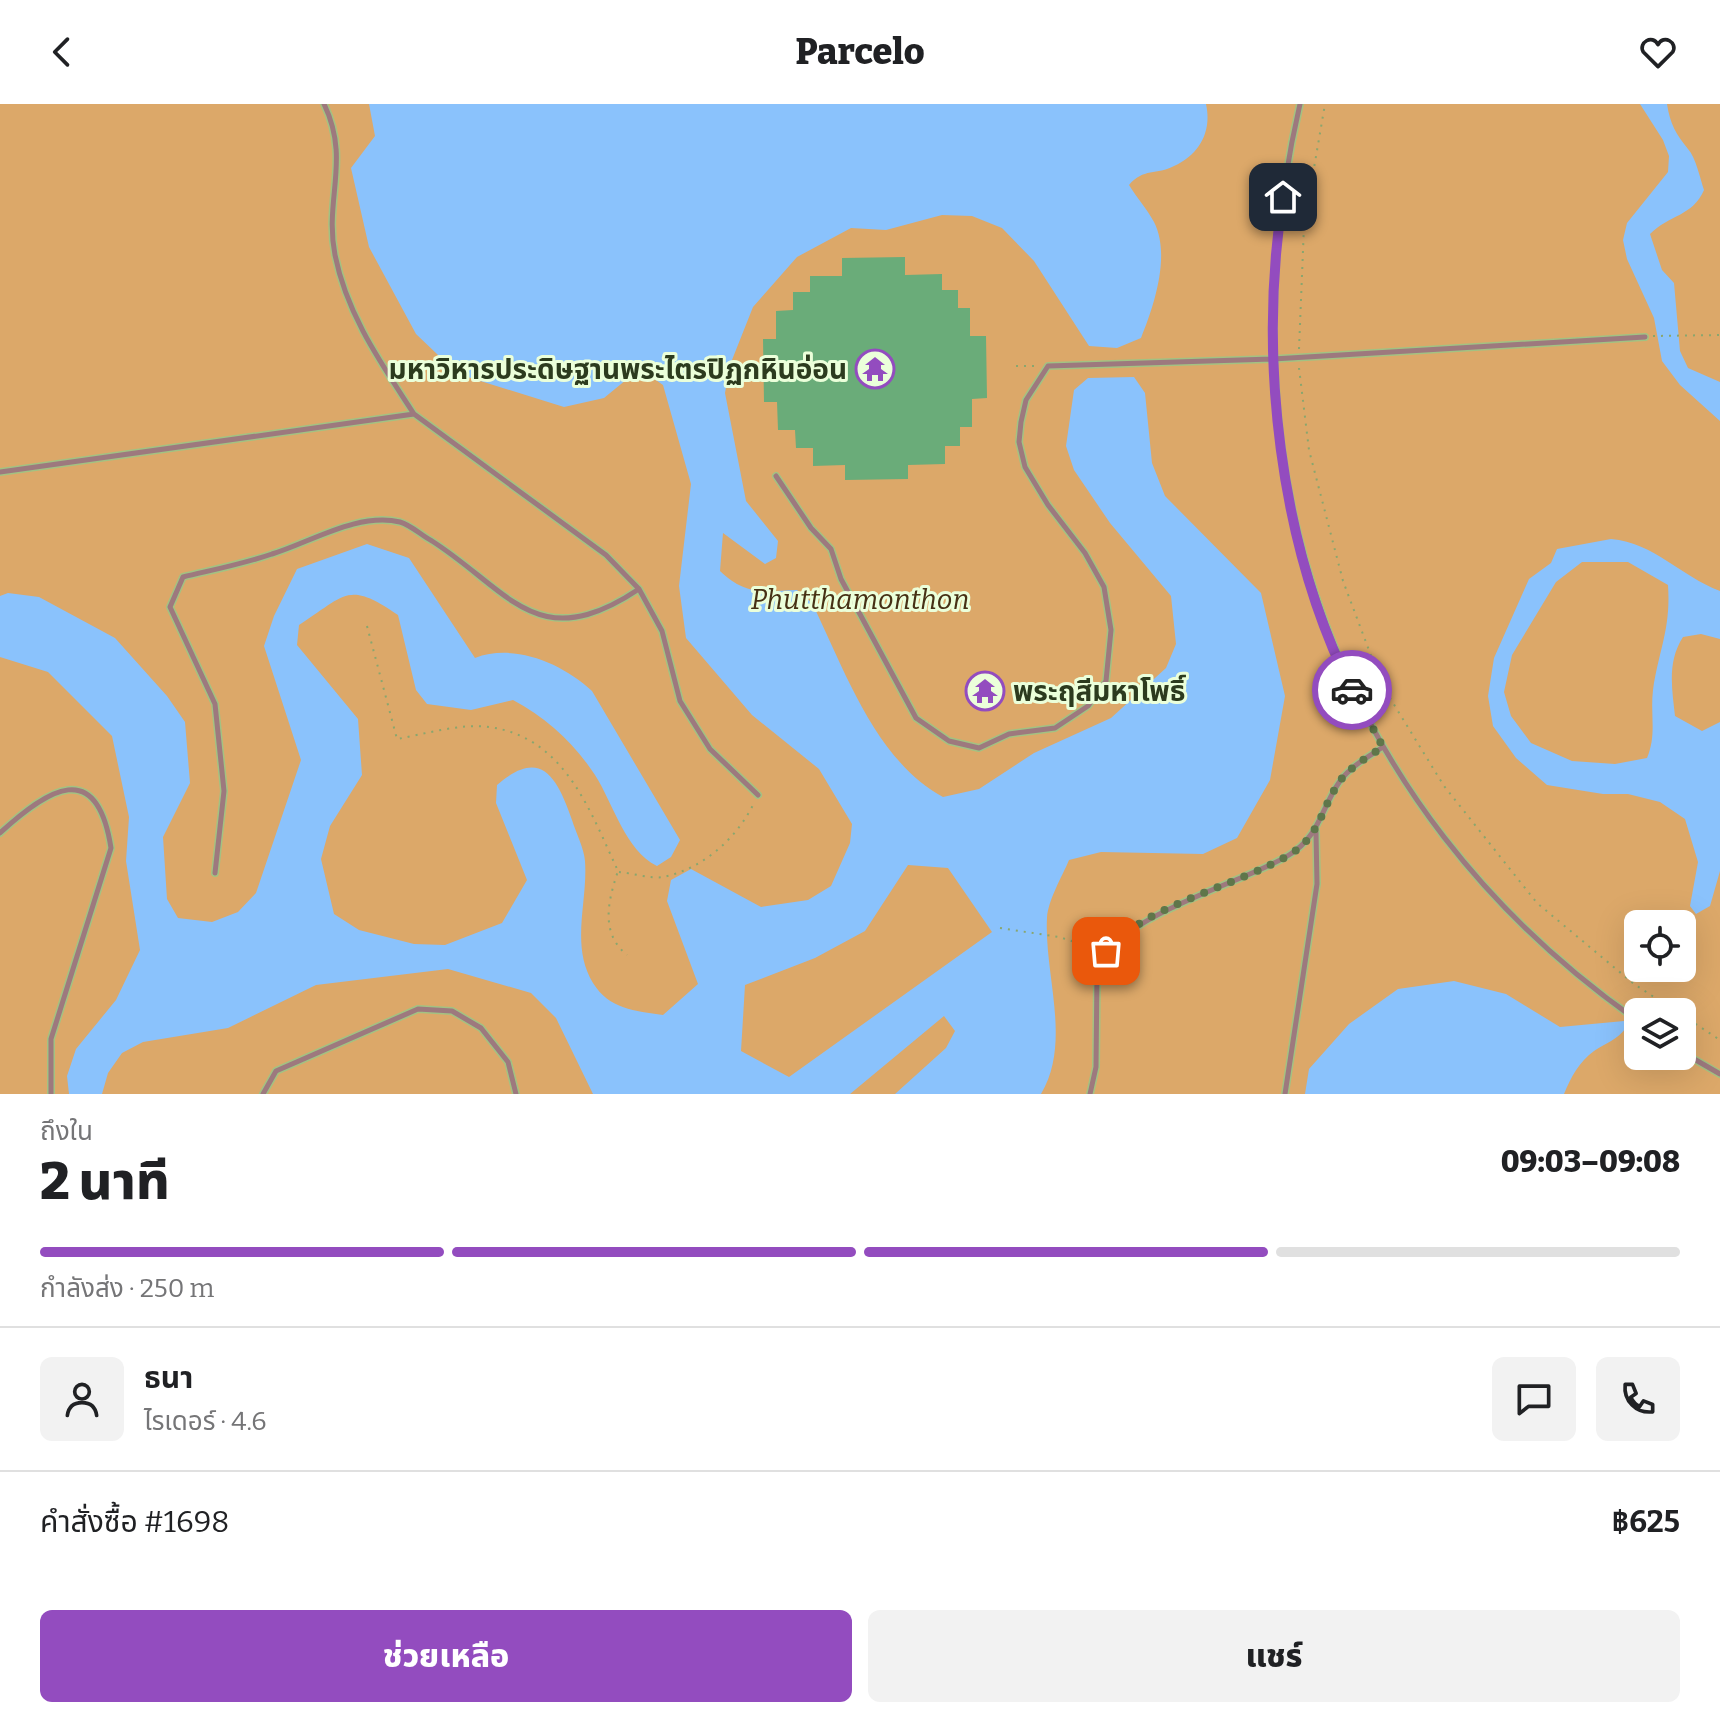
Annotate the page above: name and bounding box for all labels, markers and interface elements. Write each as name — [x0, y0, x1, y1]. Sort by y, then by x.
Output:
icon: back — [40, 30, 84, 74]
text: Parcelo — [795, 30, 925, 74]
icon: heart — [1636, 30, 1680, 74]
pin — [1249, 163, 1317, 231]
icon: home — [1261, 175, 1305, 219]
temple icon: มหาวิหารประดิษฐานพระไตรปิฏกหินอ่อน — [854, 348, 896, 390]
place label: มหาวิหารประดิษฐานพระไตรปิฏกหินอ่อน — [389, 353, 847, 386]
park label: Phutthamonthon — [751, 583, 969, 616]
courier — [1312, 650, 1392, 730]
icon: car — [1330, 668, 1374, 712]
temple icon: พระฤสีมหาโพธิ์ — [964, 670, 1006, 712]
place label: พระฤสีมหาโพธิ์ — [1013, 674, 1187, 708]
map controls — [1624, 910, 1696, 1070]
button: locate — [1624, 910, 1696, 982]
pin — [1072, 917, 1140, 985]
icon: bag — [1084, 929, 1128, 973]
button: layers — [1624, 998, 1696, 1070]
text: ถึงใน — [40, 1116, 93, 1147]
text: 09:03–09:08 — [1501, 1144, 1680, 1180]
text: 2 นาที — [40, 1150, 170, 1213]
text: กำลังส่ง · 250 m — [40, 1273, 214, 1304]
button: person — [40, 1357, 124, 1441]
button: chat — [1492, 1357, 1576, 1441]
button: phone — [1596, 1357, 1680, 1441]
text: ธนา — [144, 1360, 193, 1396]
text: ไรเดอร์ · 4.6 — [144, 1406, 267, 1437]
text: คำสั่งซื้อ #1698 — [40, 1504, 229, 1540]
text: ฿625 — [1612, 1504, 1680, 1540]
button: ช่วยเหลือ — [40, 1610, 852, 1702]
button: แชร์ — [868, 1610, 1680, 1702]

